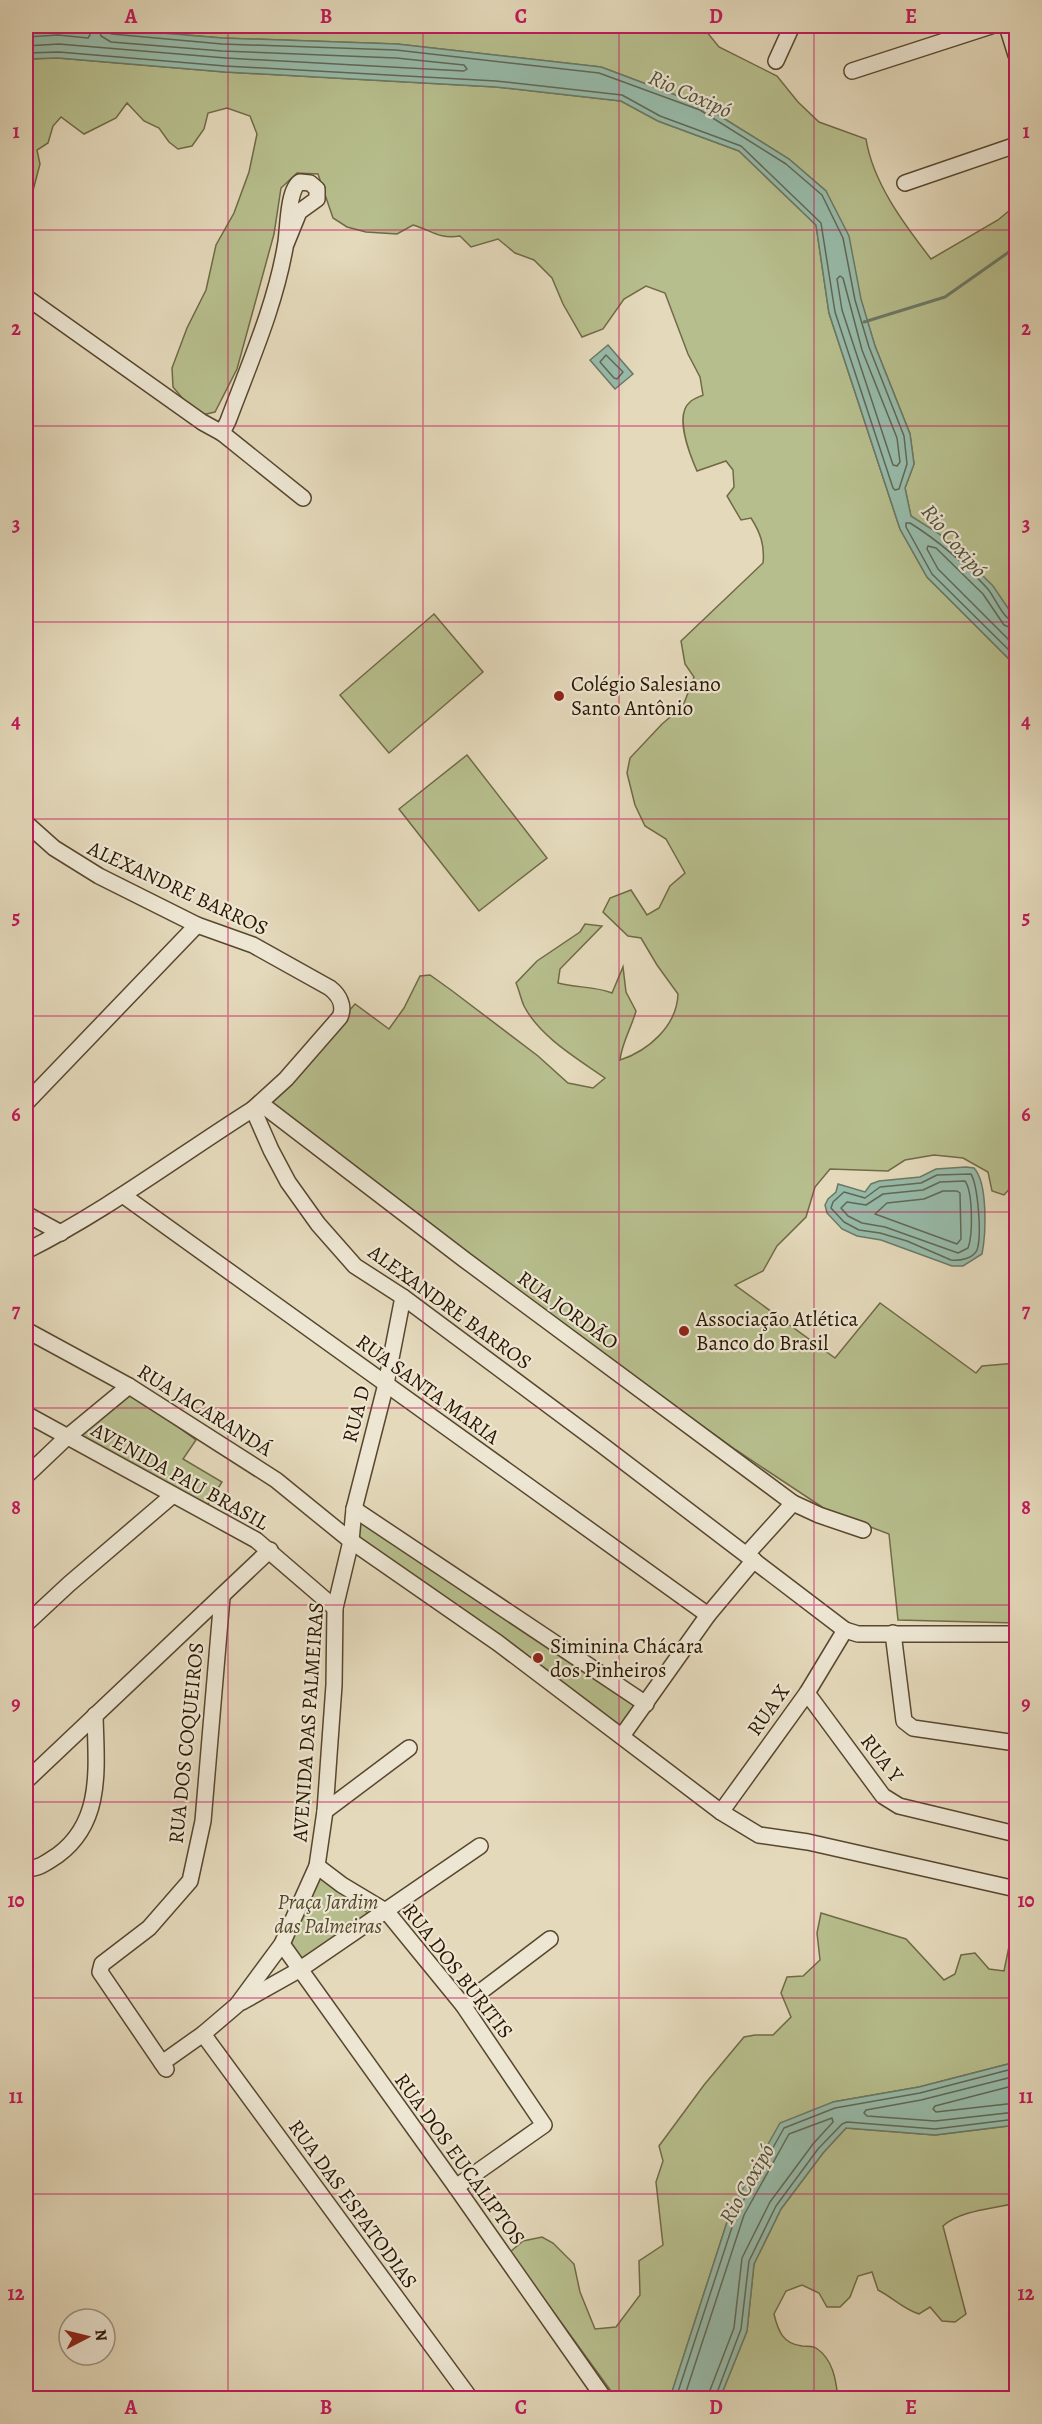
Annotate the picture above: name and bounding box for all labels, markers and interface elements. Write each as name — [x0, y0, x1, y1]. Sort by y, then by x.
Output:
text: A — [124, 3, 138, 30]
text: B — [320, 3, 332, 30]
text: C — [515, 3, 527, 30]
text: D — [709, 3, 723, 30]
text: E — [905, 3, 917, 30]
water label: Rio Coxipó — [644, 62, 736, 126]
text: 1 — [12, 118, 20, 145]
text: 1 — [1022, 118, 1030, 145]
text: 2 — [11, 315, 21, 342]
text: 2 — [1021, 315, 1031, 342]
water label: Rio Coxipó — [914, 498, 994, 584]
text: 3 — [12, 511, 20, 538]
text: 3 — [1022, 511, 1030, 538]
place label: Colégio Salesiano Santo Antônio — [571, 670, 721, 722]
marker: Colégio Salesiano Santo Antônio — [552, 689, 566, 703]
text: 4 — [11, 708, 21, 735]
text: 4 — [1021, 708, 1031, 735]
street label: ALEXANDRE BARROS — [82, 834, 273, 942]
text: 5 — [12, 904, 20, 931]
text: 5 — [1022, 904, 1030, 931]
text: 6 — [11, 1101, 21, 1128]
text: 6 — [1021, 1101, 1031, 1128]
street label: ALEXANDRE BARROS — [362, 1238, 537, 1376]
street label: RUA JORDÃO — [512, 1264, 624, 1356]
text: 7 — [12, 1297, 21, 1324]
text: 7 — [1022, 1297, 1031, 1324]
place label: Associação Atlética Banco do Brasil — [695, 1305, 859, 1357]
marker: Associação Atlética Banco do Brasil — [677, 1324, 691, 1338]
street label: RUA SANTA MARIA — [351, 1327, 506, 1451]
street label: RUA JACARANDÁ — [132, 1357, 278, 1463]
street label: RUA D — [335, 1383, 377, 1445]
street label: AVENIDA PAU BRASIL — [85, 1415, 274, 1537]
text: 8 — [11, 1494, 21, 1521]
text: 8 — [1021, 1494, 1031, 1521]
street label: AVENIDA DAS PALMEIRAS — [286, 1601, 330, 1844]
place label: Siminina Chácara dos Pinheiros — [550, 1632, 704, 1684]
street label: RUA DOS COQUEIROS — [162, 1641, 210, 1845]
marker: Siminina Chácara dos Pinheiros — [531, 1651, 545, 1665]
street label: RUA X — [740, 1679, 796, 1741]
text: 9 — [11, 1690, 21, 1717]
text: 9 — [1021, 1690, 1031, 1717]
street label: RUA Y — [854, 1728, 910, 1789]
text: 10 — [7, 1887, 25, 1914]
text: 10 — [1017, 1887, 1035, 1914]
park label: Praça Jardim das Palmeiras — [274, 1888, 382, 1940]
street label: RUA DOS BURITIS — [396, 1898, 520, 2044]
street label: RUA DOS EUCALIPTOS — [388, 2067, 532, 2251]
text: 11 — [9, 2083, 23, 2110]
text: 11 — [1019, 2083, 1033, 2110]
street label: RUA DAS ESPATODIAS — [282, 2114, 424, 2294]
water label: Rio Coxipó — [712, 2138, 782, 2230]
text: 12 — [8, 2280, 25, 2307]
text: 12 — [1018, 2280, 1035, 2307]
north arrow — [57, 2307, 117, 2367]
text: N — [89, 2328, 113, 2343]
text: A — [124, 2394, 138, 2421]
text: B — [320, 2394, 332, 2421]
text: C — [515, 2394, 527, 2421]
text: D — [709, 2394, 723, 2421]
text: E — [905, 2394, 917, 2421]

